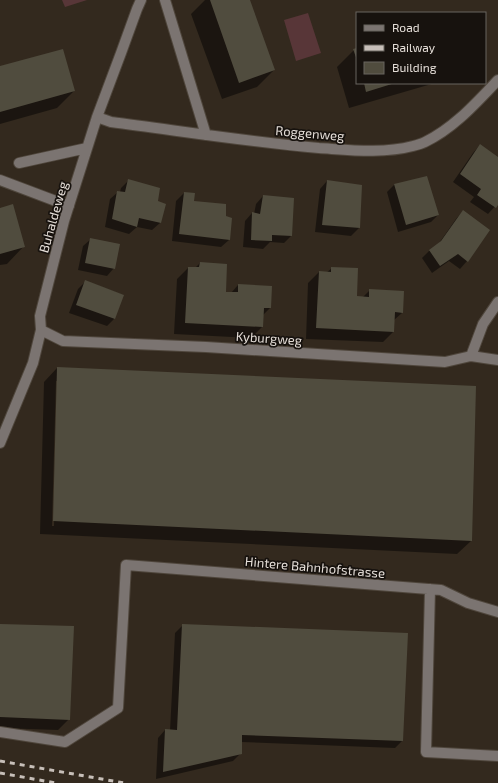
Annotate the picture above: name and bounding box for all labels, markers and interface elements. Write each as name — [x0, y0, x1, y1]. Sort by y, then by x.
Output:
legend — [356, 12, 486, 84]
text: Road — [392, 20, 420, 34]
text: Railway — [392, 40, 436, 54]
text: Building — [392, 60, 437, 74]
street label: Roggenweg — [275, 122, 345, 144]
street label: Buhaldeweg — [35, 180, 71, 254]
street label: Kyburgweg — [235, 328, 303, 348]
street label: Hintere Bahnhofstrasse — [244, 553, 386, 581]

